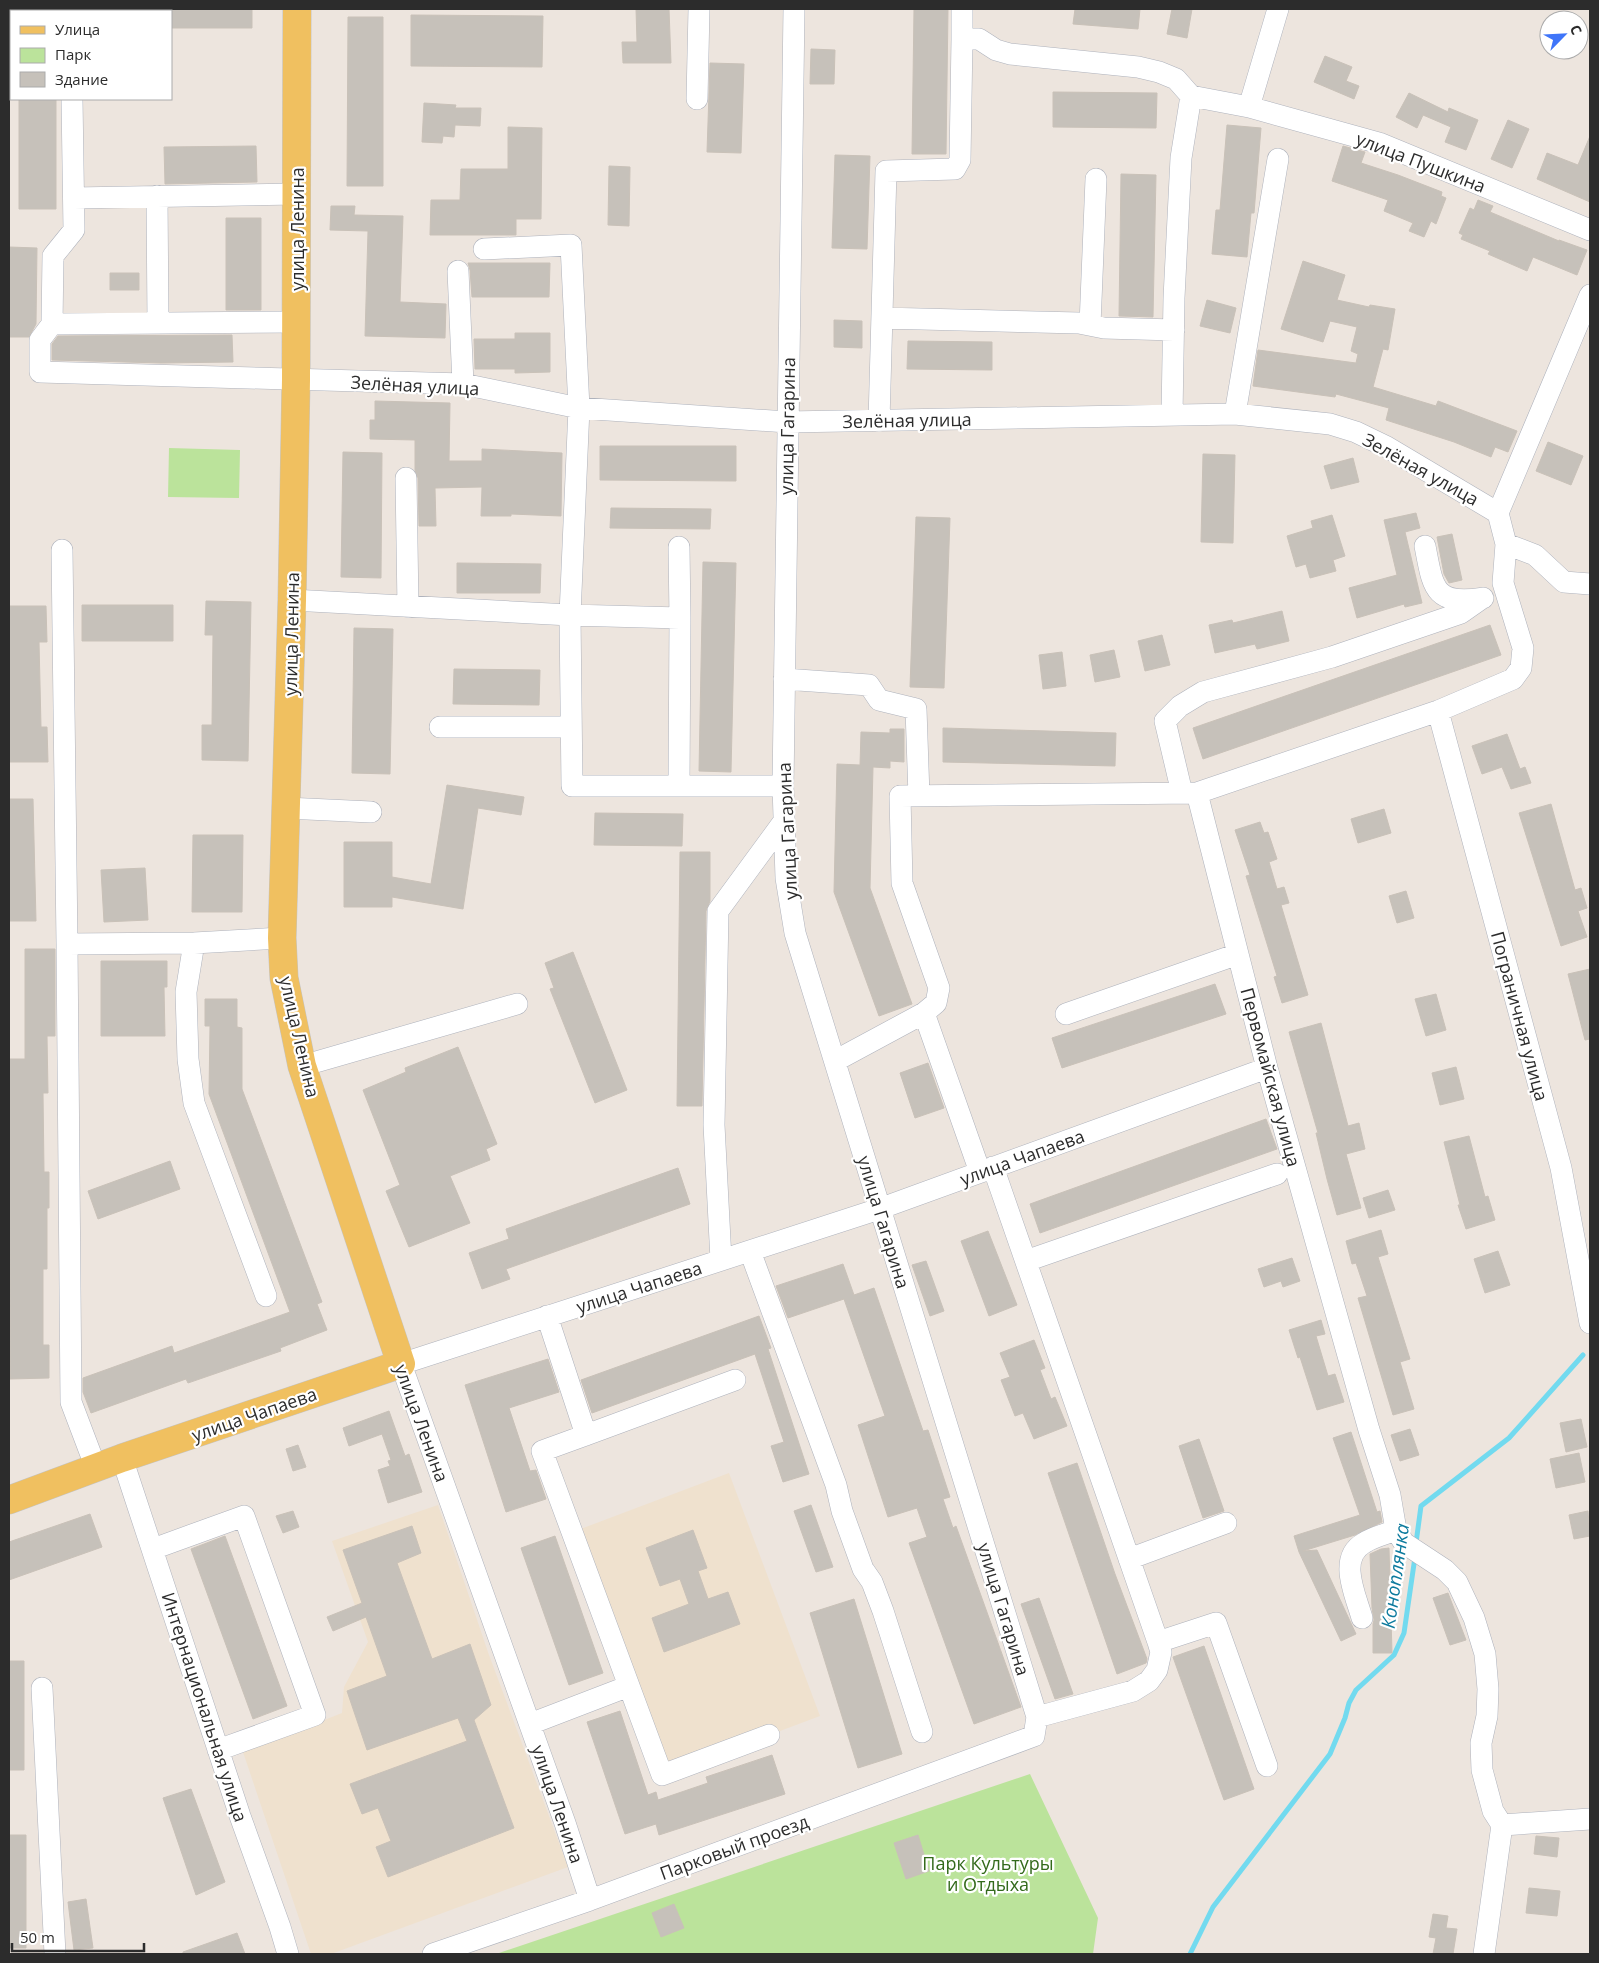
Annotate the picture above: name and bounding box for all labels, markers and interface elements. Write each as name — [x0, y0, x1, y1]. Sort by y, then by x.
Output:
legend — [10, 10, 172, 100]
north arrow — [1539, 10, 1589, 60]
text: Улица — [55, 19, 100, 39]
text: С — [1566, 22, 1587, 38]
text: Парк — [55, 44, 91, 64]
text: Здание — [55, 69, 108, 89]
street label: улица Пушкина — [1353, 126, 1489, 198]
street label: улица Ленина — [285, 167, 309, 291]
street label: улица Гагарина — [774, 357, 800, 495]
street label: Зелёная улица — [350, 370, 480, 400]
street label: Зелёная улица — [842, 407, 972, 433]
street label: Зелёная улица — [1359, 427, 1483, 511]
street label: улица Ленина — [278, 572, 304, 696]
street label: улица Гагарина — [771, 762, 803, 900]
street label: Пограничная улица — [1486, 929, 1554, 1103]
street label: улица Ленина — [274, 974, 326, 1100]
street label: Первомайская улица — [1236, 985, 1306, 1169]
street label: улица Чапаева — [956, 1123, 1088, 1191]
street label: улица Гагарина — [852, 1153, 916, 1291]
street label: улица Чапаева — [573, 1255, 705, 1319]
street label: улица Ленина — [390, 1361, 454, 1485]
street label: улица Чапаева — [188, 1381, 320, 1447]
water label: Коноплянка — [1375, 1522, 1415, 1630]
street label: улица Гагарина — [972, 1540, 1036, 1678]
street label: Интернациональная улица — [157, 1589, 253, 1825]
street label: улица Ленина — [527, 1742, 589, 1866]
street label: Парковый проезд — [656, 1809, 812, 1885]
park label: Парк Культуры и Отдыха — [922, 1851, 1054, 1896]
scale bar — [12, 1920, 145, 1952]
text: 50 m — [20, 1927, 55, 1947]

